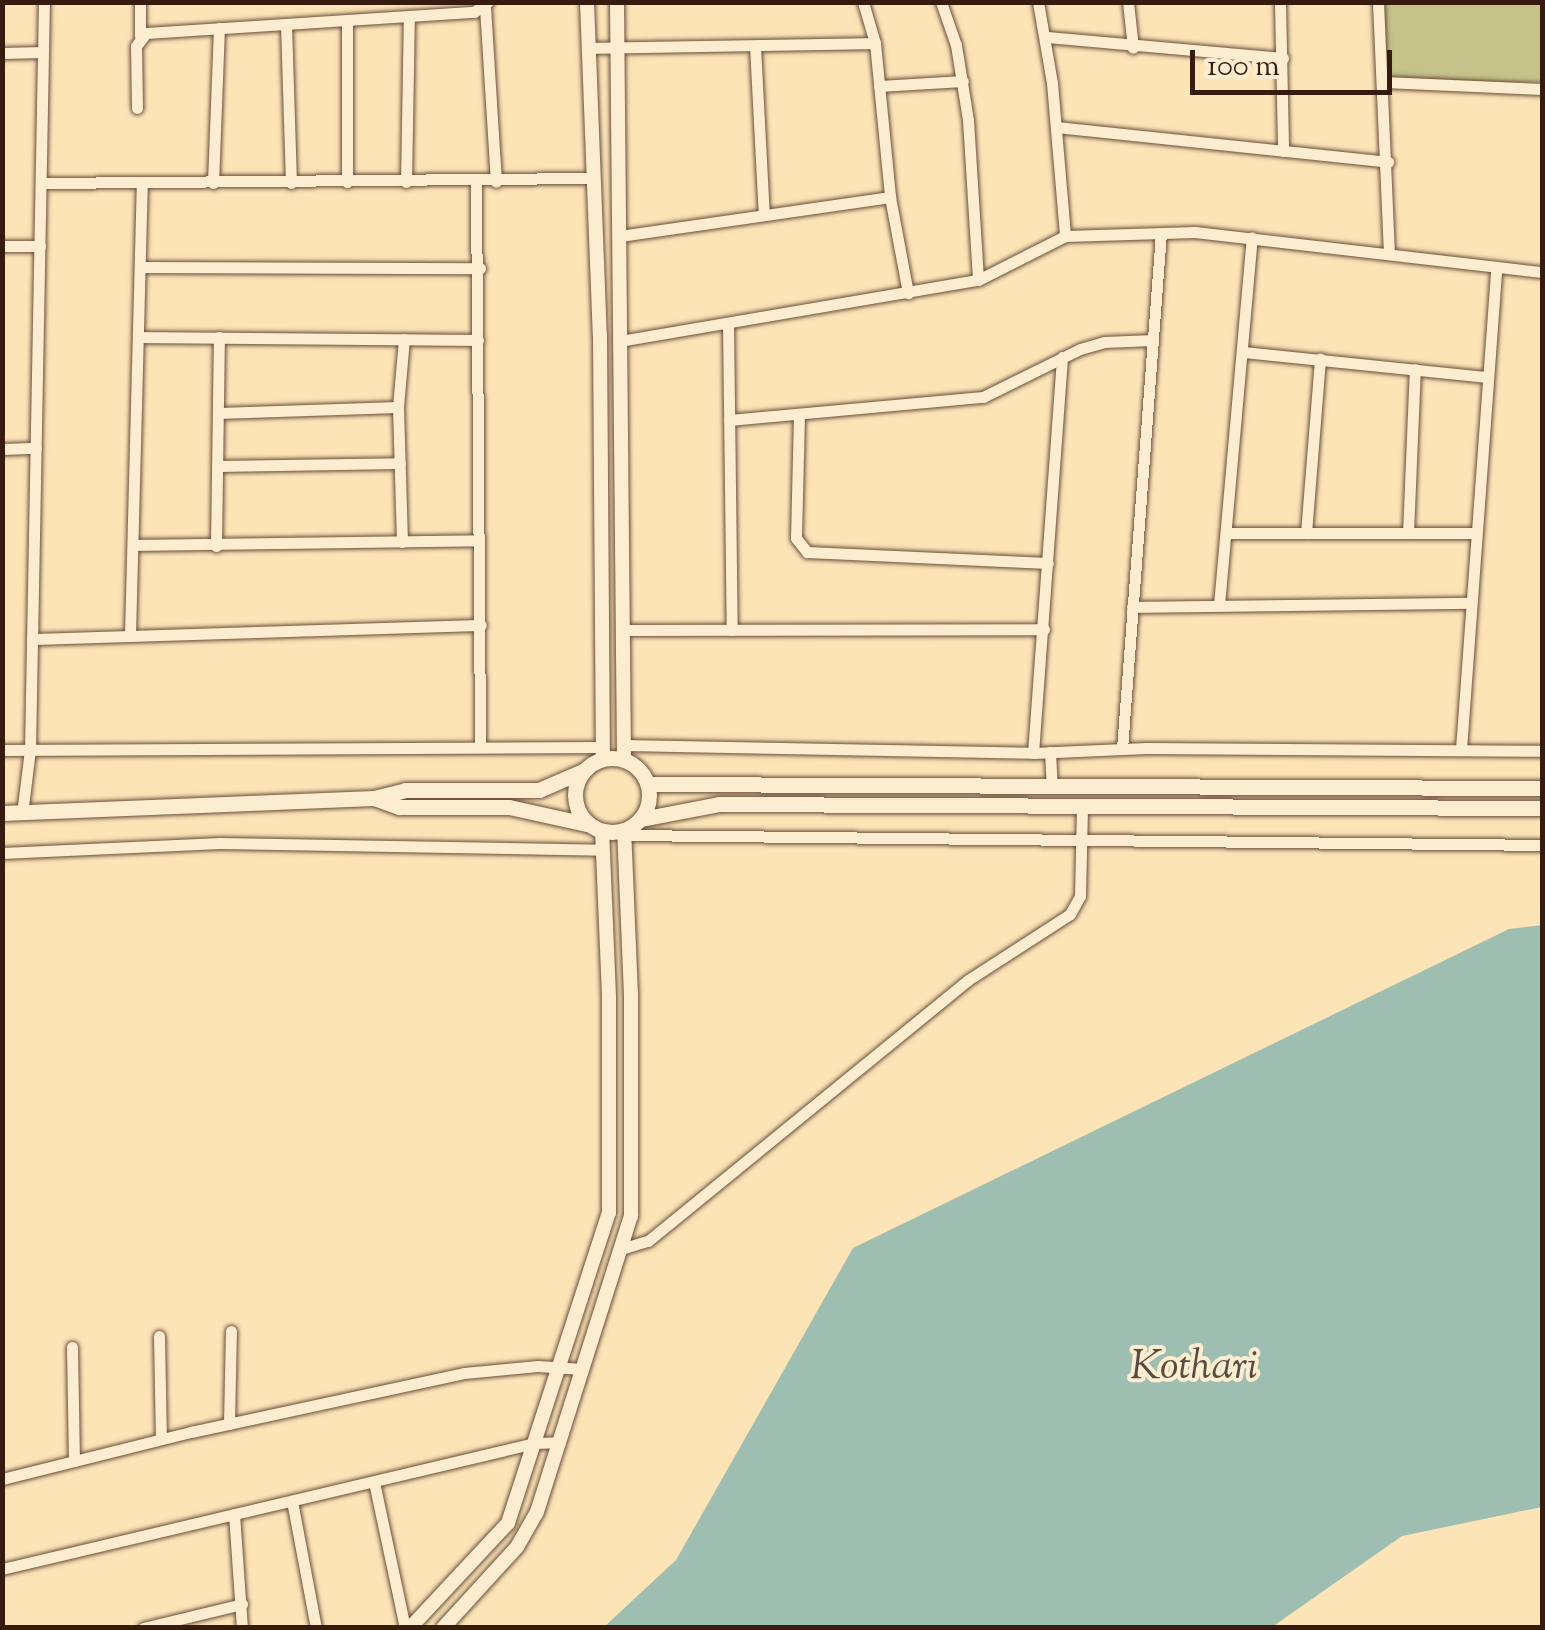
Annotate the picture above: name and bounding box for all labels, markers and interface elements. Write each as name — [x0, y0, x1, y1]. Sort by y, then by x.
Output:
scale bar — [1195, 30, 1398, 92]
text: 100 m — [1207, 46, 1280, 89]
water label: Kothari — [1130, 1343, 1258, 1393]

